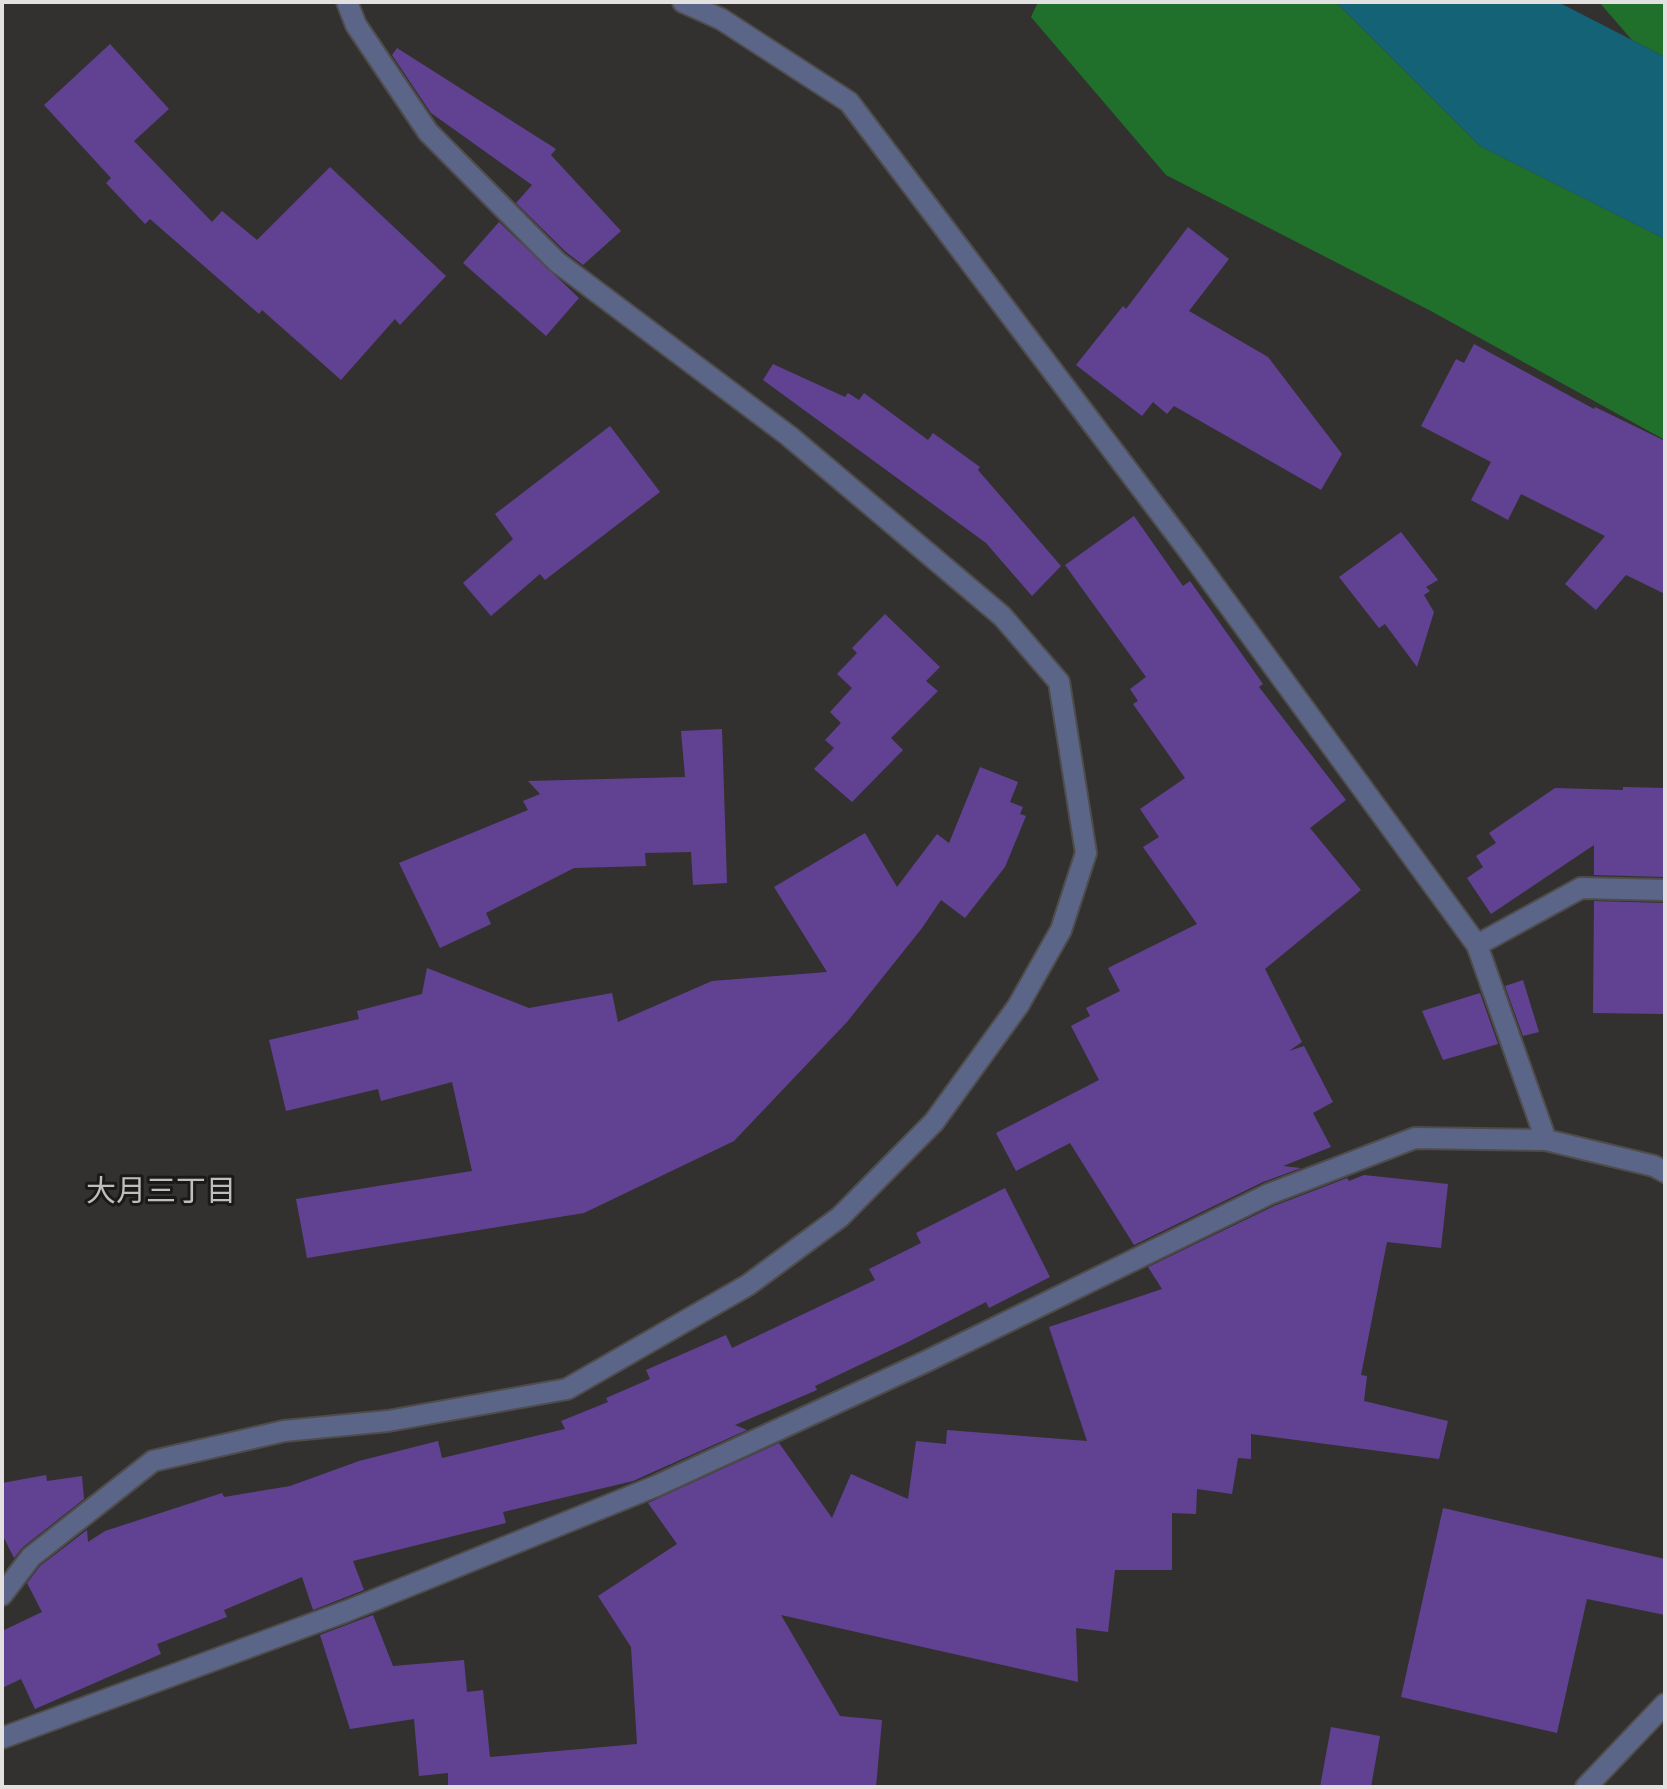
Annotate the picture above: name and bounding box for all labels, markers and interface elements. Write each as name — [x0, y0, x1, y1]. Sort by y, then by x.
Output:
district label: 大月三丁目 — [86, 1174, 236, 1210]

